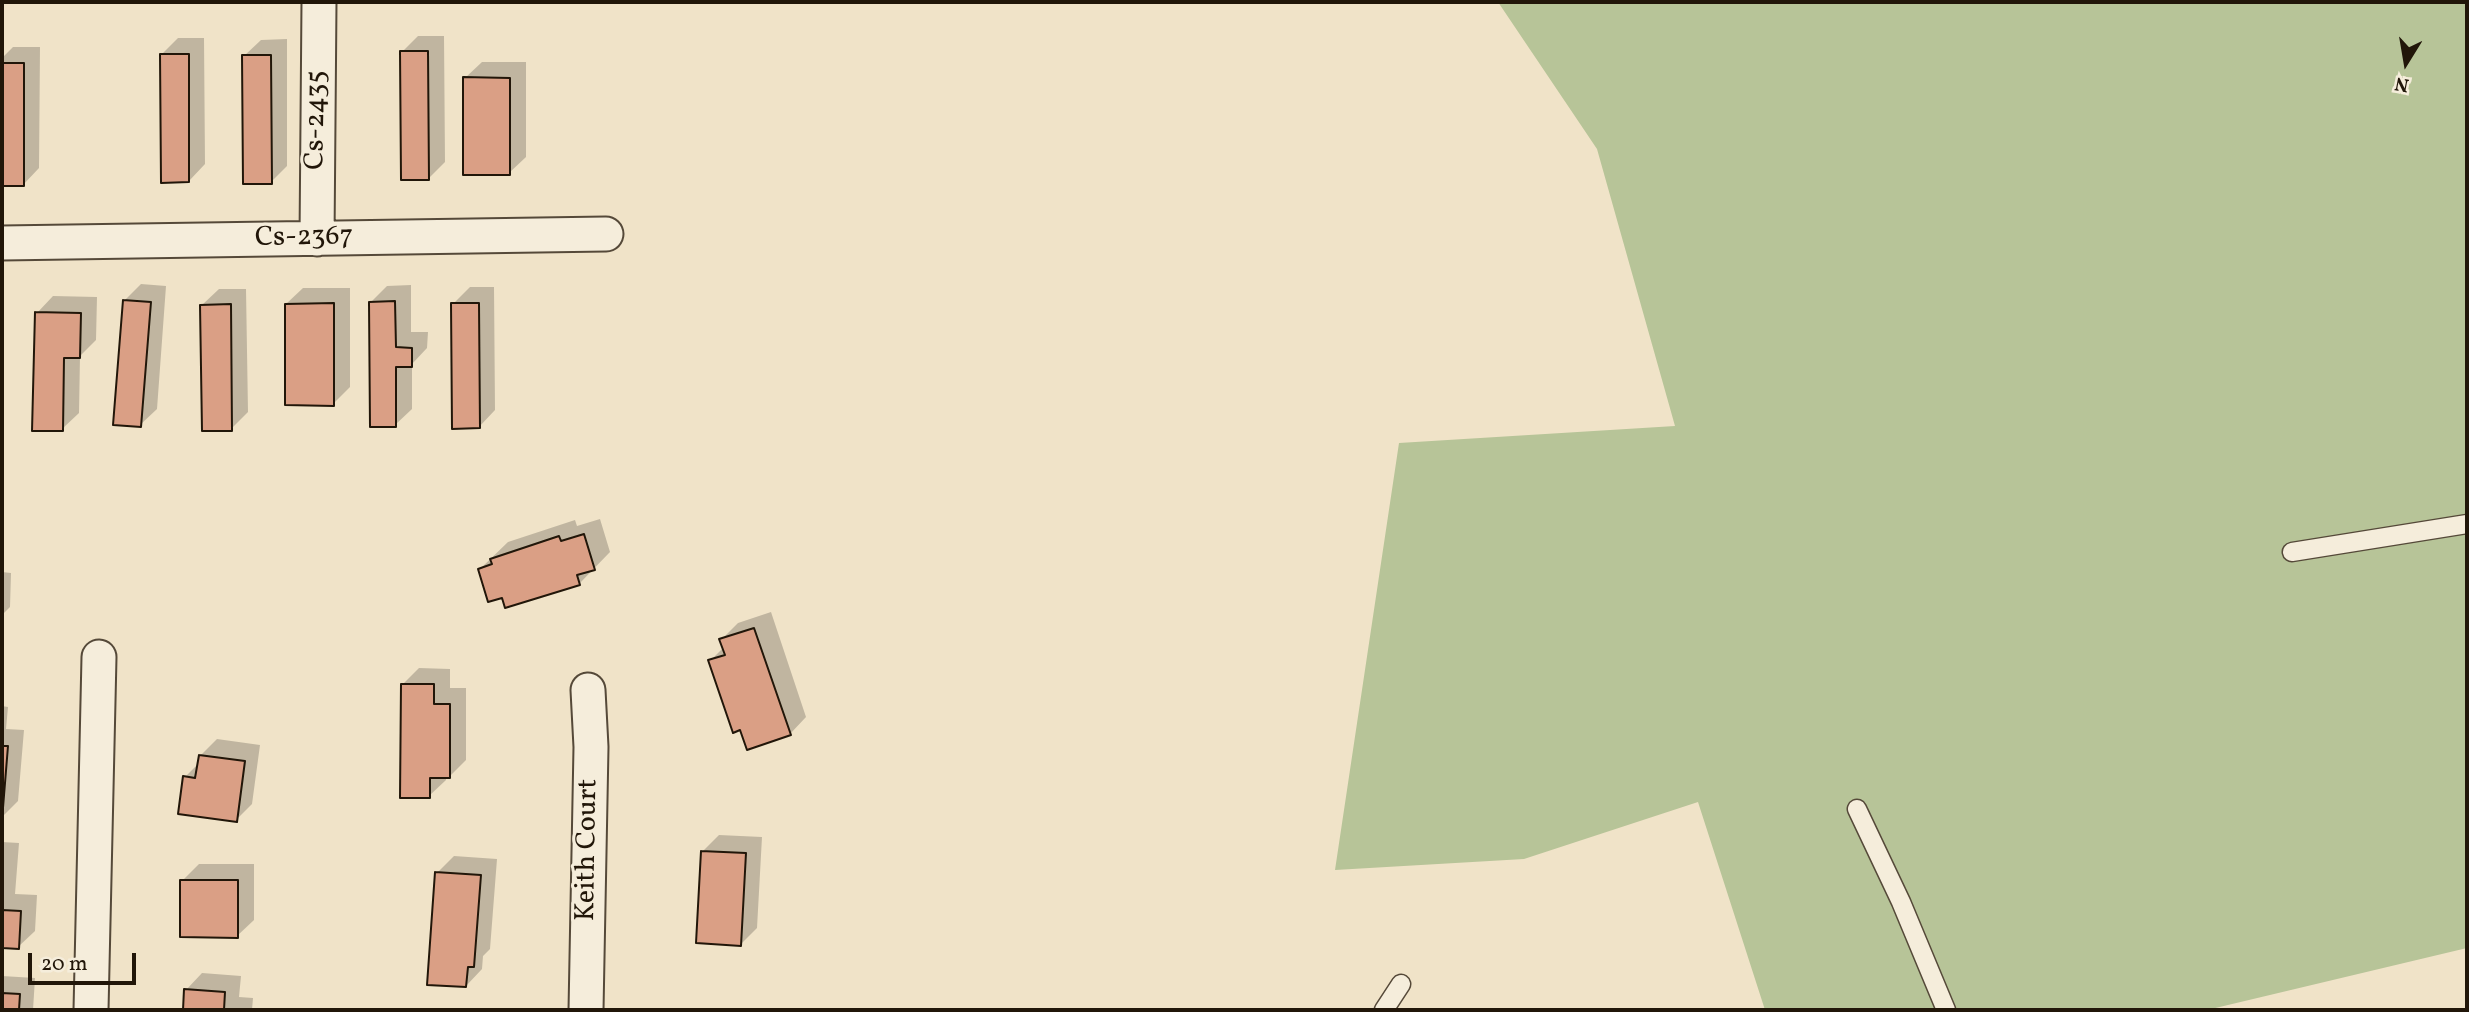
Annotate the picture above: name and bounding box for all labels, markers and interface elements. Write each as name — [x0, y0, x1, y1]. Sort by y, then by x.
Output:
north arrow — [2371, 28, 2441, 98]
street label: Cs-2435 — [300, 70, 336, 170]
text: N — [2393, 70, 2411, 98]
street label: Cs-2367 — [255, 221, 353, 257]
street label: Keith Court — [571, 779, 607, 921]
scale bar — [32, 939, 140, 983]
text: 20 m — [41, 950, 87, 979]

